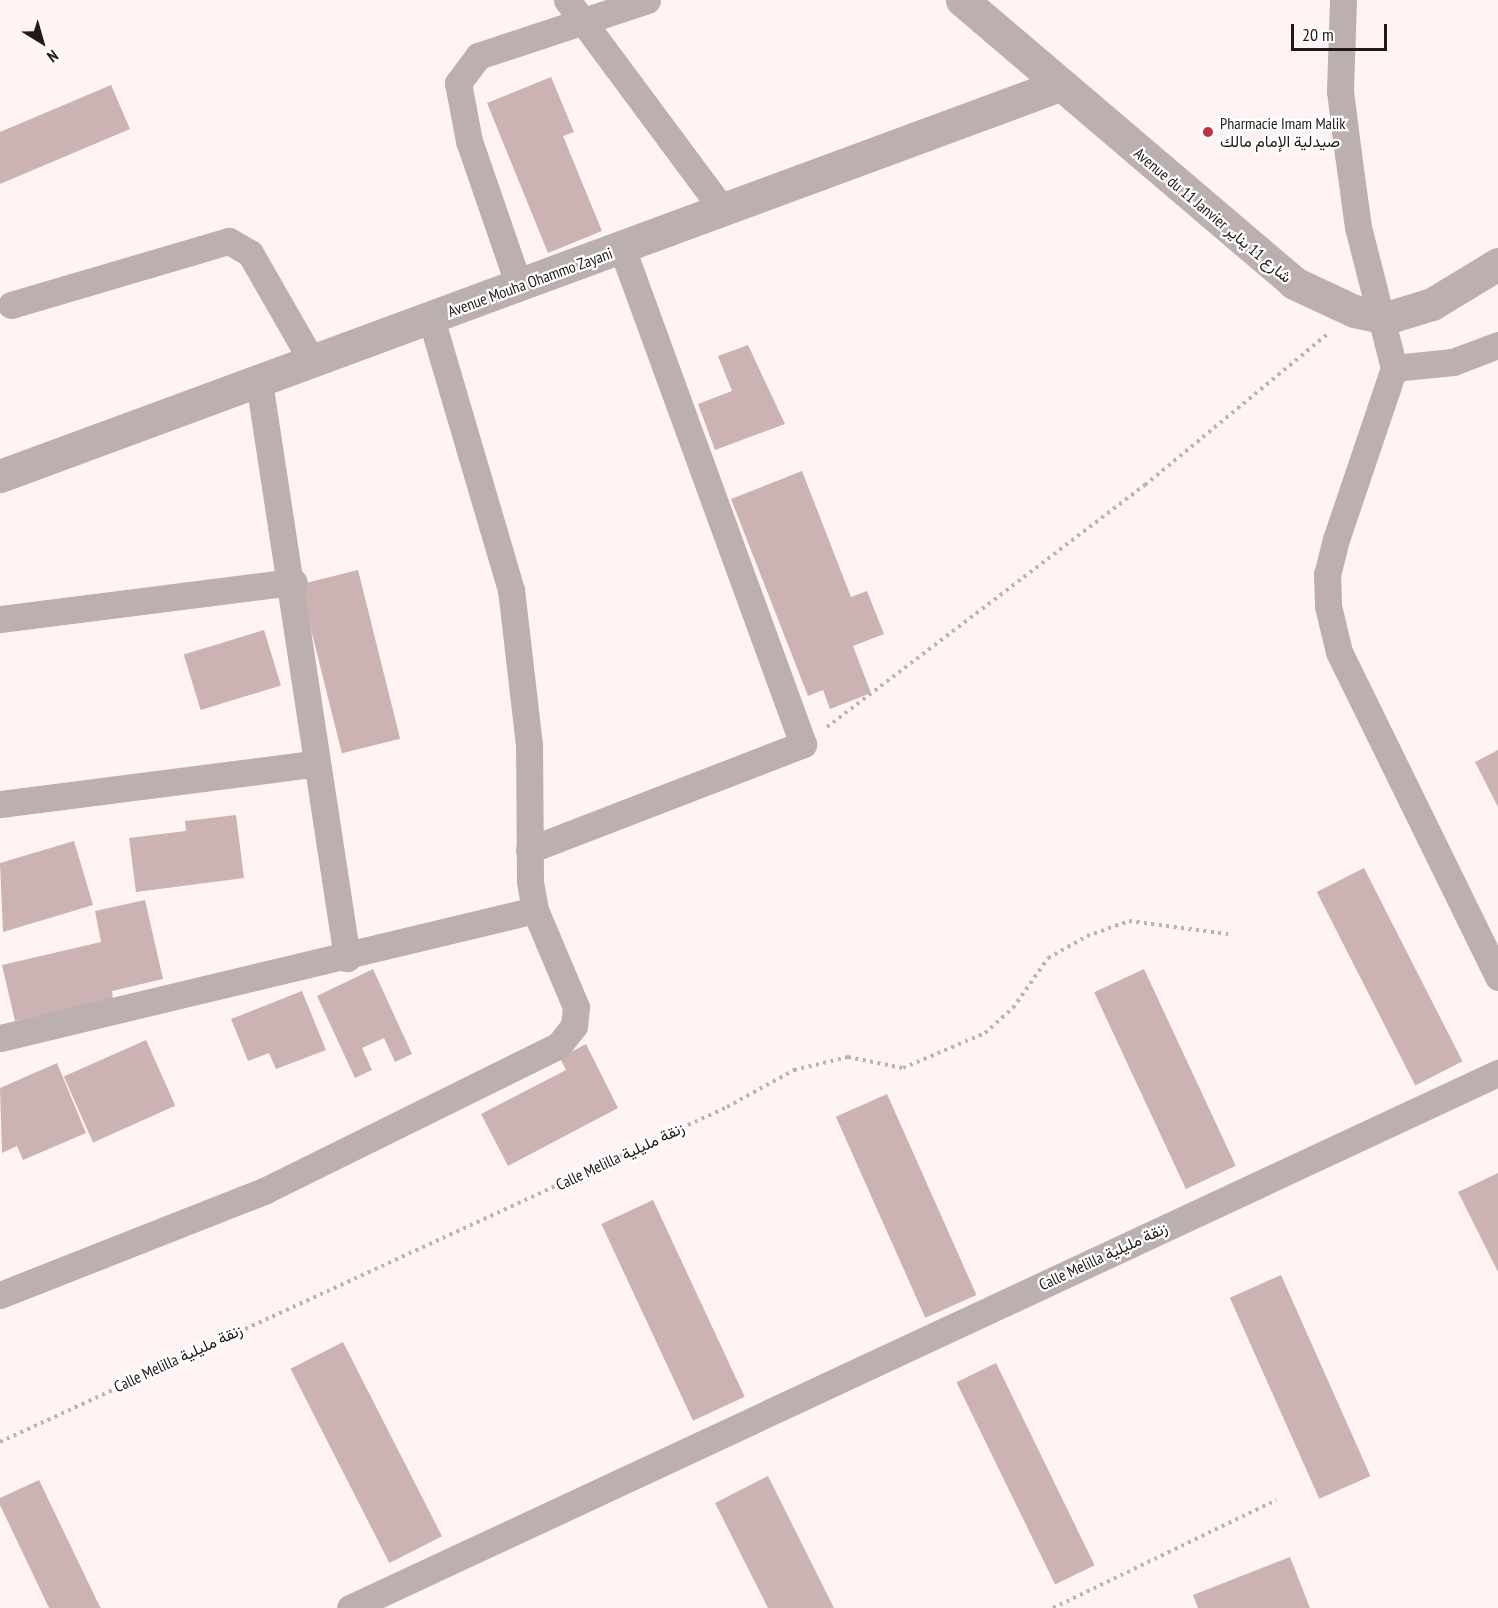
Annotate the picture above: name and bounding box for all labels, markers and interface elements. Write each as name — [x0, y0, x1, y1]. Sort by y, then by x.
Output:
north arrow — [12, 12, 72, 72]
scale bar — [1294, 12, 1390, 50]
text: 20 m — [1302, 23, 1334, 46]
text: N — [43, 46, 62, 67]
place label: Pharmacie Imam Malik صيدلية الإمام مالك — [1220, 113, 1345, 151]
marker: Pharmacie Imam Malik صيدلية الإمام مالك — [1201, 125, 1215, 139]
street label: Avenue du 11 Janvier شارع 11 يناير — [1130, 143, 1296, 287]
street label: Avenue Mouha Ohammo Zayani — [445, 243, 615, 321]
street label: Calle Melilla زنقة مليلية — [553, 1118, 687, 1194]
street label: Calle Melilla زنقة مليلية — [1036, 1218, 1170, 1294]
street label: Calle Melilla زنقة مليلية — [111, 1320, 245, 1396]

